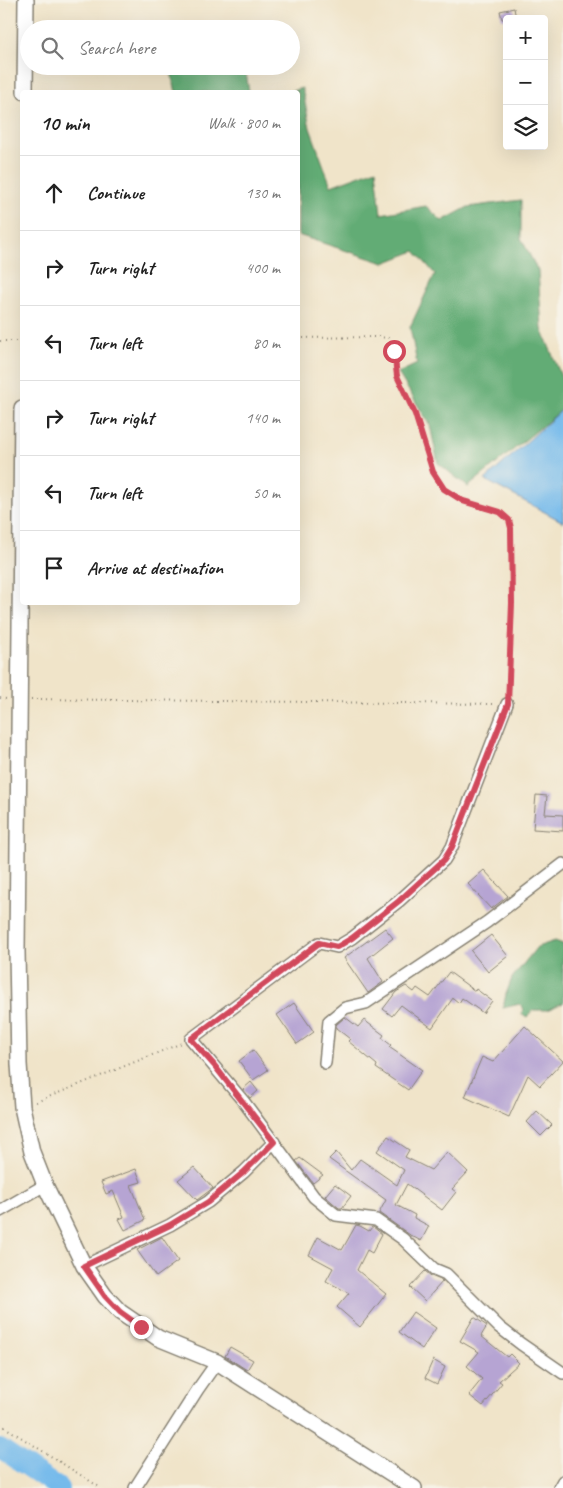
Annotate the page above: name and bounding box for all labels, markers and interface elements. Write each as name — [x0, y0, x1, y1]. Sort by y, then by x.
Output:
map controls — [503, 15, 548, 150]
button: + — [503, 15, 548, 60]
search box — [20, 20, 300, 75]
icon: search — [38, 34, 66, 62]
text: Search here — [78, 36, 155, 60]
button: − — [503, 60, 548, 105]
button: layers — [503, 105, 548, 150]
text: 10 min — [40, 110, 90, 136]
text: Walk · 800 m — [208, 113, 280, 133]
icon: ahead — [40, 179, 68, 207]
text: Continue — [87, 181, 144, 205]
text: 130 m — [246, 183, 280, 203]
icon: right — [40, 254, 68, 282]
text: Turn right — [87, 256, 154, 280]
text: 400 m — [246, 258, 280, 278]
icon: left — [40, 329, 68, 357]
text: Turn left — [87, 331, 142, 355]
text: 80 m — [253, 333, 280, 353]
route start — [383, 340, 406, 363]
icon: right — [40, 404, 68, 432]
text: Turn right — [87, 406, 154, 430]
text: 140 m — [246, 408, 280, 428]
icon: left — [40, 479, 68, 507]
text: Turn left — [87, 481, 142, 505]
text: 50 m — [253, 483, 280, 503]
icon: arrive — [40, 554, 68, 582]
text: Arrive at destination — [87, 556, 223, 580]
route end — [130, 1316, 153, 1339]

